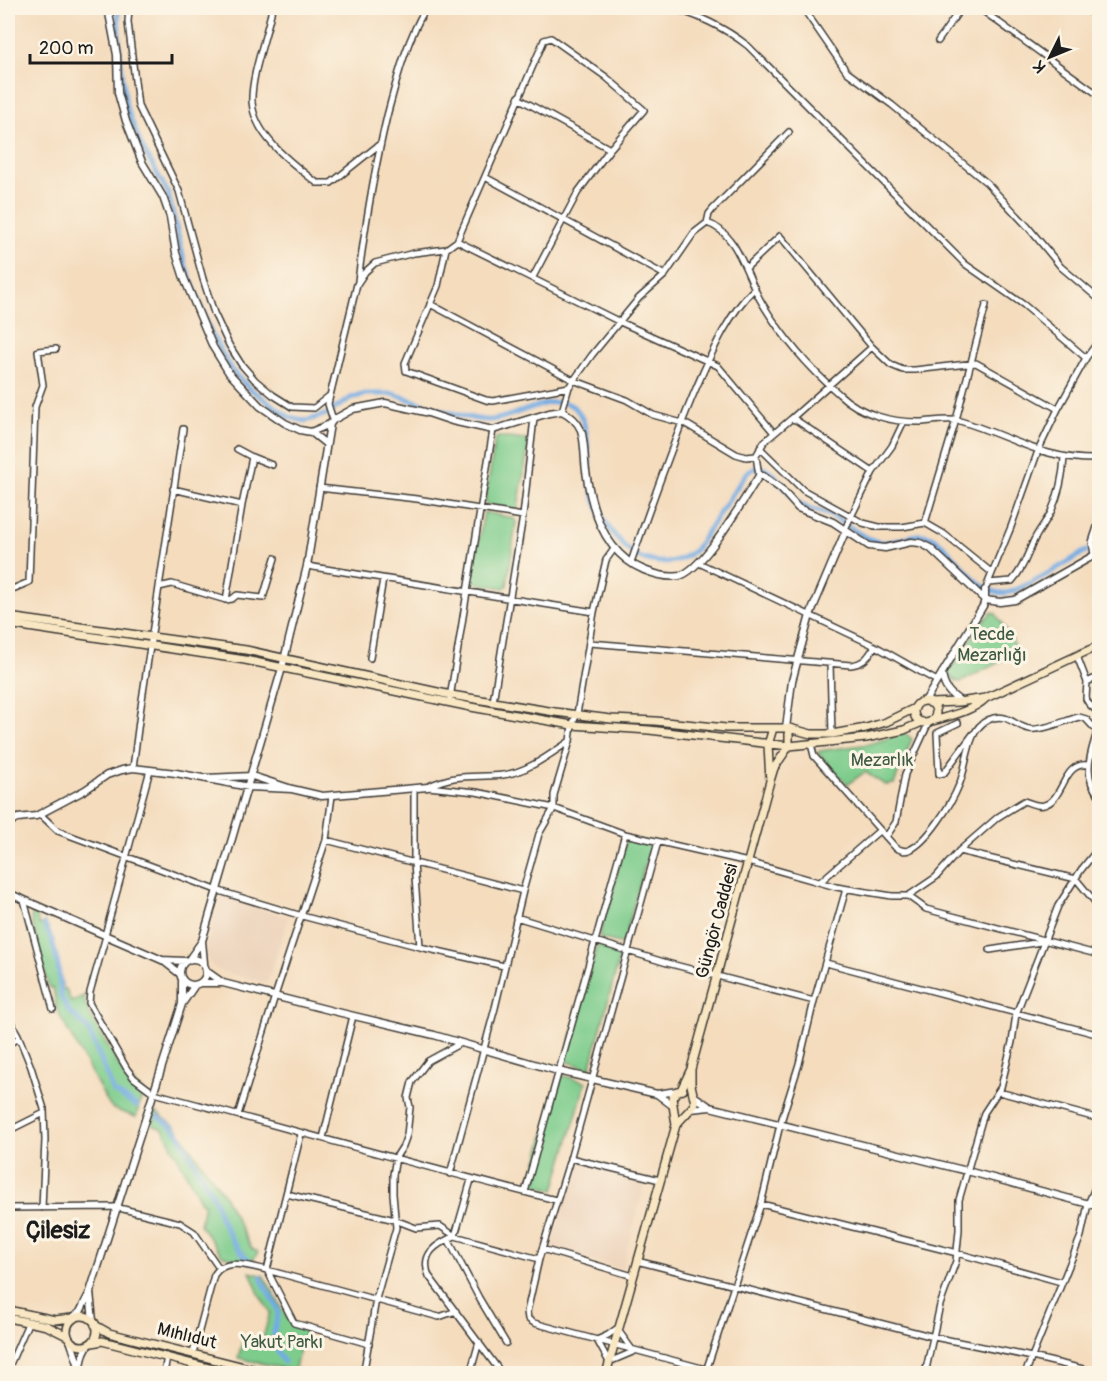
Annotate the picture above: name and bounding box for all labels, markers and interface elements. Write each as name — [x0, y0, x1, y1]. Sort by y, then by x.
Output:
scale bar — [30, 27, 172, 65]
north arrow — [1020, 27, 1080, 87]
text: 200 m — [39, 37, 94, 60]
text: K — [1029, 56, 1050, 77]
park label: Tecde Mezarlığı — [957, 623, 1027, 667]
park label: Mezarlık — [851, 749, 914, 772]
street label: Güngör Caddesi — [691, 861, 743, 981]
district label: Çilesiz — [26, 1216, 91, 1245]
street label: Mıhlıdut — [155, 1318, 220, 1355]
park label: Yakut Parkı — [240, 1331, 323, 1354]

